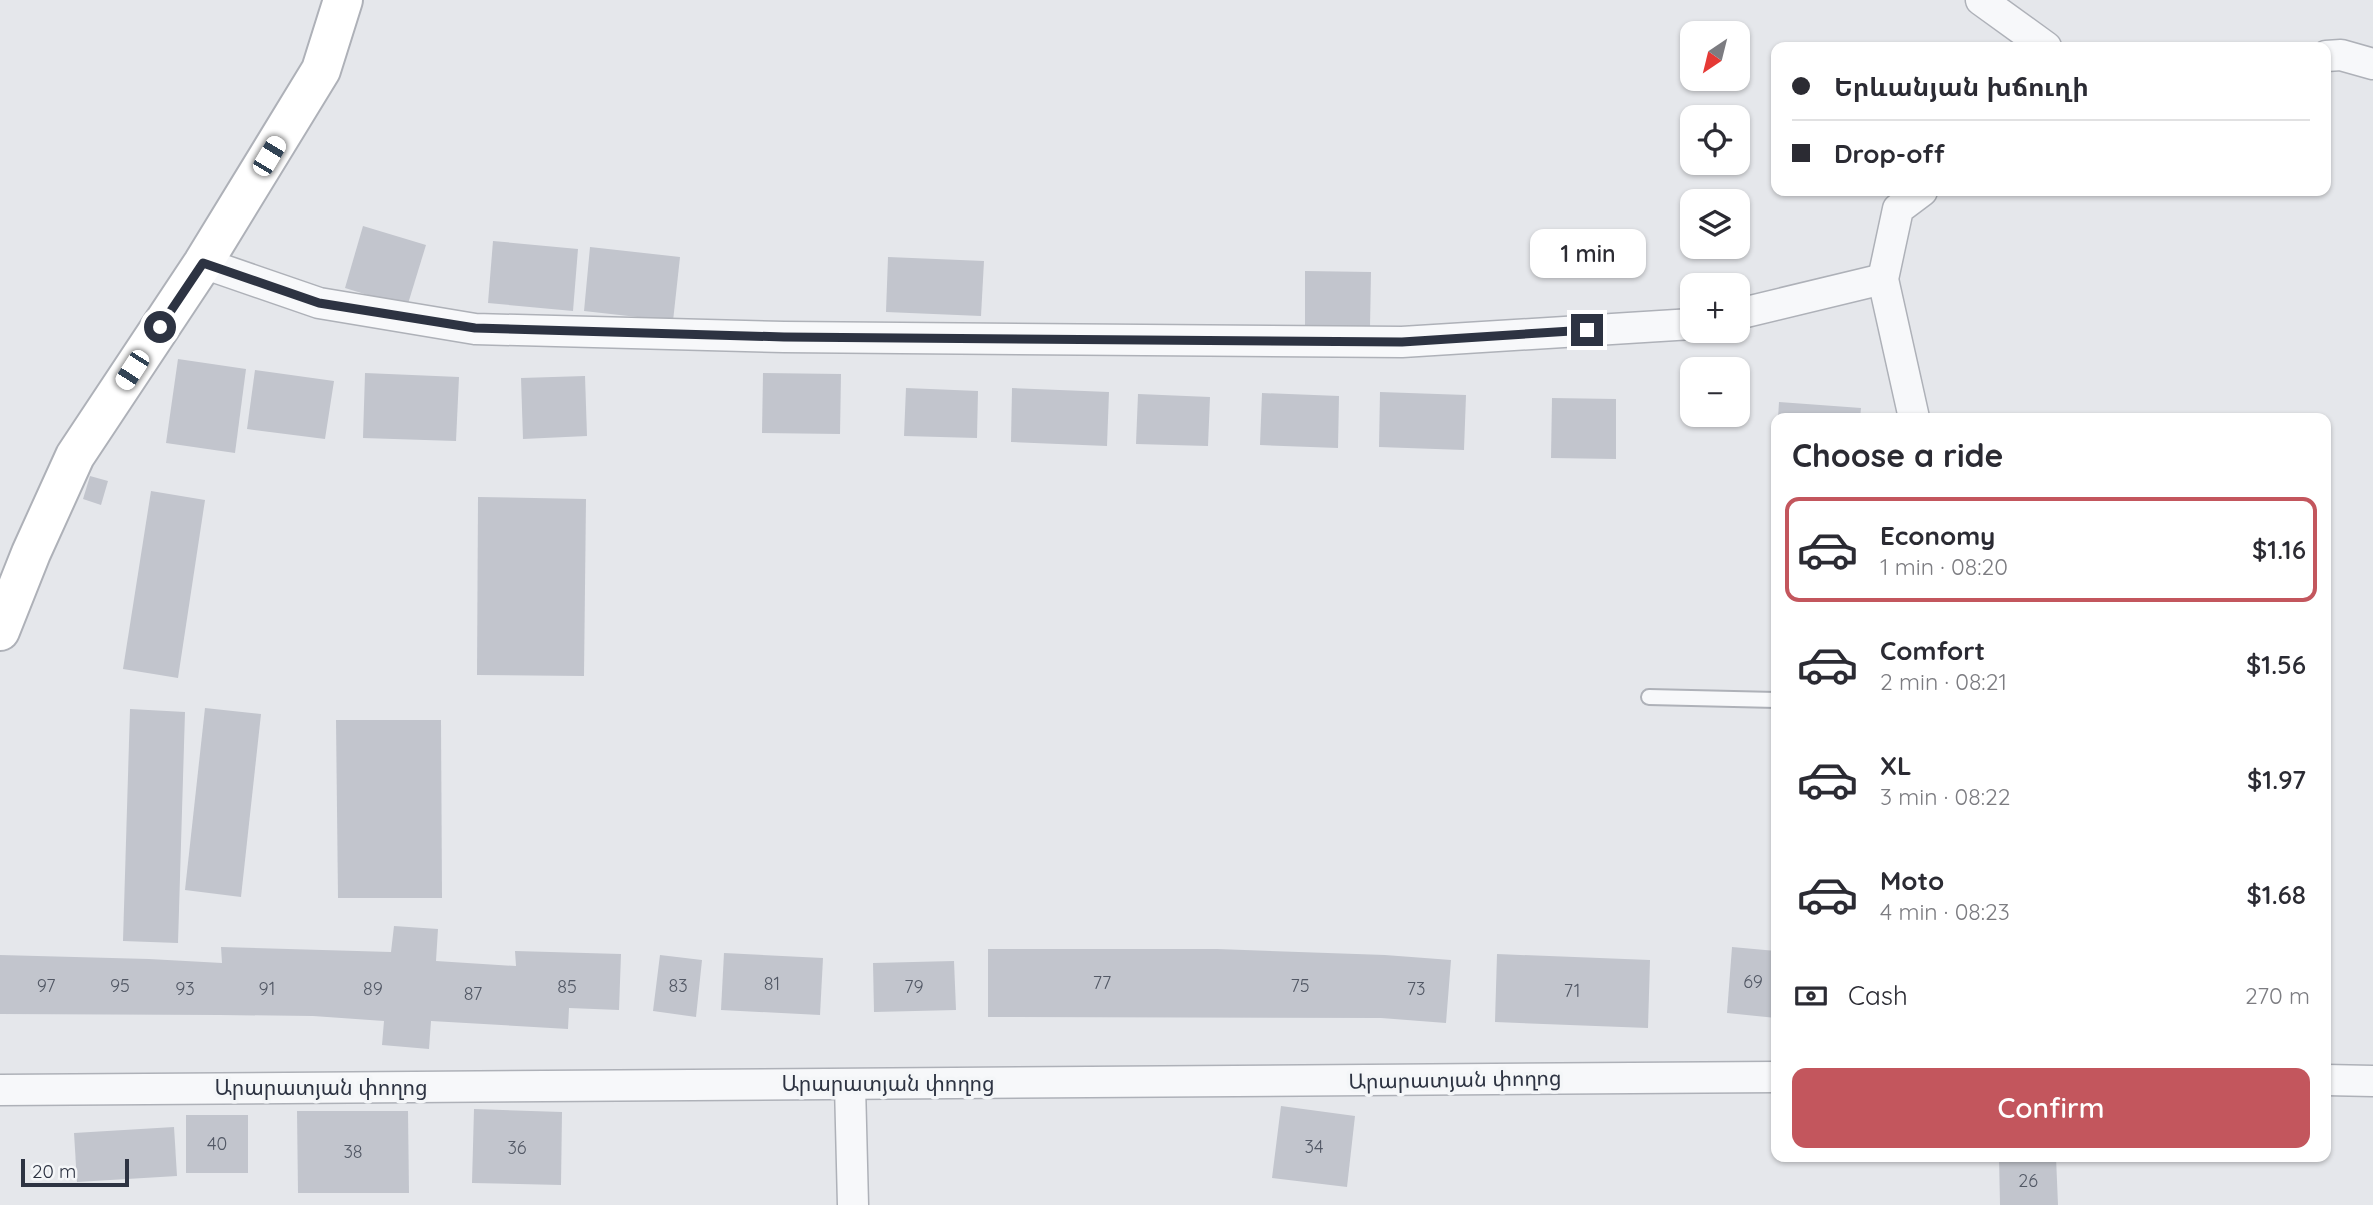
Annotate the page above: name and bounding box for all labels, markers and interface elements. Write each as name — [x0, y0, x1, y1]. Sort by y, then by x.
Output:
north arrow — [1680, 21, 1750, 91]
map controls — [1680, 21, 1750, 427]
text: Երևանյան խճուղի — [1834, 70, 2089, 103]
button: locate — [1680, 105, 1750, 175]
car — [250, 133, 289, 179]
text: Drop-off — [1834, 137, 1945, 170]
button: layers — [1680, 189, 1750, 259]
callout: 1 min — [1529, 229, 1645, 278]
text: 1 min — [1560, 239, 1616, 268]
button: + — [1680, 273, 1750, 343]
route start — [144, 311, 176, 343]
route end — [1571, 314, 1603, 346]
car — [112, 347, 153, 393]
button: − — [1680, 357, 1750, 427]
text: Choose a ride — [1792, 435, 2004, 475]
icon: car — [1796, 518, 1859, 581]
text: Economy — [1880, 519, 1995, 552]
text: $1.16 — [2252, 533, 2306, 566]
text: 1 min · 08:20 — [1880, 552, 2008, 581]
icon: car — [1796, 633, 1859, 696]
text: Comfort — [1880, 634, 1985, 667]
text: $1.56 — [2246, 648, 2306, 681]
text: 2 min · 08:21 — [1880, 667, 2007, 696]
icon: car — [1796, 748, 1859, 811]
text: XL — [1880, 749, 1912, 782]
text: $1.97 — [2247, 763, 2306, 796]
text: 3 min · 08:22 — [1880, 782, 2010, 811]
icon: car — [1796, 863, 1859, 926]
text: Moto — [1880, 864, 1944, 897]
text: $1.68 — [2247, 878, 2306, 911]
text: 4 min · 08:23 — [1880, 897, 2010, 926]
house number: 69 — [1743, 970, 1763, 993]
house number: 77 — [1093, 971, 1111, 994]
house number: 81 — [764, 972, 780, 995]
house number: 97 — [37, 974, 55, 997]
house number: 95 — [110, 974, 130, 997]
house number: 83 — [668, 974, 688, 997]
house number: 75 — [1290, 974, 1310, 997]
house number: 85 — [557, 975, 577, 998]
house number: 79 — [904, 975, 924, 998]
house number: 93 — [175, 977, 195, 1000]
house number: 91 — [259, 977, 275, 1000]
house number: 89 — [363, 977, 383, 1000]
house number: 73 — [1407, 977, 1425, 1000]
icon: cash — [1792, 977, 1830, 1015]
house number: 71 — [1564, 979, 1580, 1002]
text: Cash — [1848, 979, 1908, 1012]
text: 270 m — [2245, 981, 2310, 1010]
house number: 87 — [464, 982, 482, 1005]
street label: Արարատյան փողոց — [1348, 1064, 1562, 1094]
button: Confirm — [1792, 1068, 2310, 1148]
street label: Արարատյան փողոց — [781, 1070, 995, 1096]
street label: Արարատյան փողոց — [214, 1074, 428, 1100]
house number: 40 — [207, 1132, 227, 1155]
house number: 34 — [1305, 1135, 1323, 1158]
house number: 36 — [507, 1136, 527, 1159]
house number: 38 — [343, 1140, 363, 1163]
scale bar — [21, 1156, 130, 1188]
text: 20 m — [32, 1159, 76, 1183]
house number: 26 — [2018, 1169, 2038, 1192]

